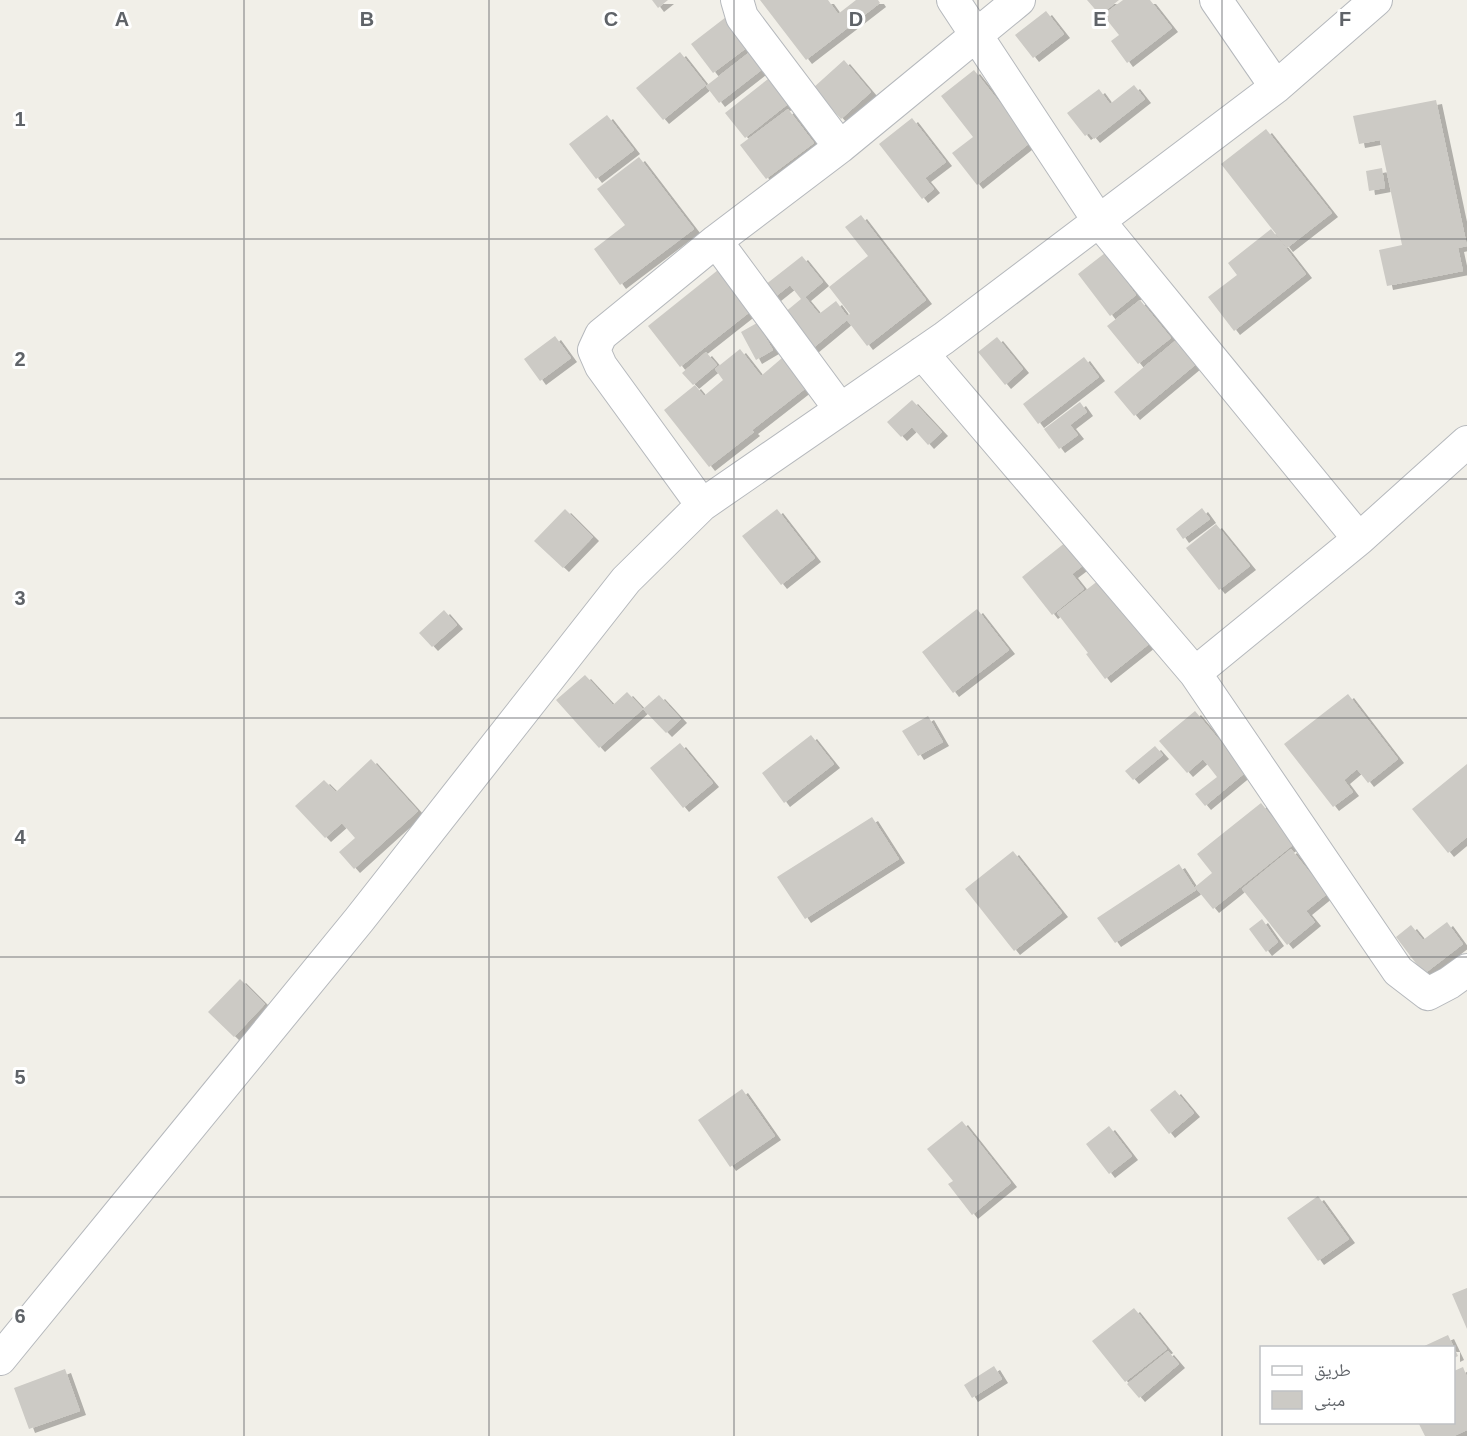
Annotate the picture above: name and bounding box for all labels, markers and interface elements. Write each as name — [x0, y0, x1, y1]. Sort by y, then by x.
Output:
text: A — [115, 8, 129, 30]
text: B — [360, 8, 374, 30]
text: C — [604, 8, 618, 30]
text: D — [849, 8, 863, 30]
text: E — [1093, 8, 1107, 30]
text: F — [1339, 8, 1351, 30]
text: 1 — [14, 108, 26, 130]
text: 2 — [14, 348, 26, 370]
text: 3 — [14, 587, 26, 609]
text: 4 — [14, 826, 26, 848]
text: 5 — [14, 1066, 26, 1088]
text: 6 — [14, 1305, 26, 1327]
legend — [1260, 1346, 1455, 1424]
text: طريق — [1314, 1360, 1351, 1381]
text: مبنى — [1314, 1390, 1345, 1411]

